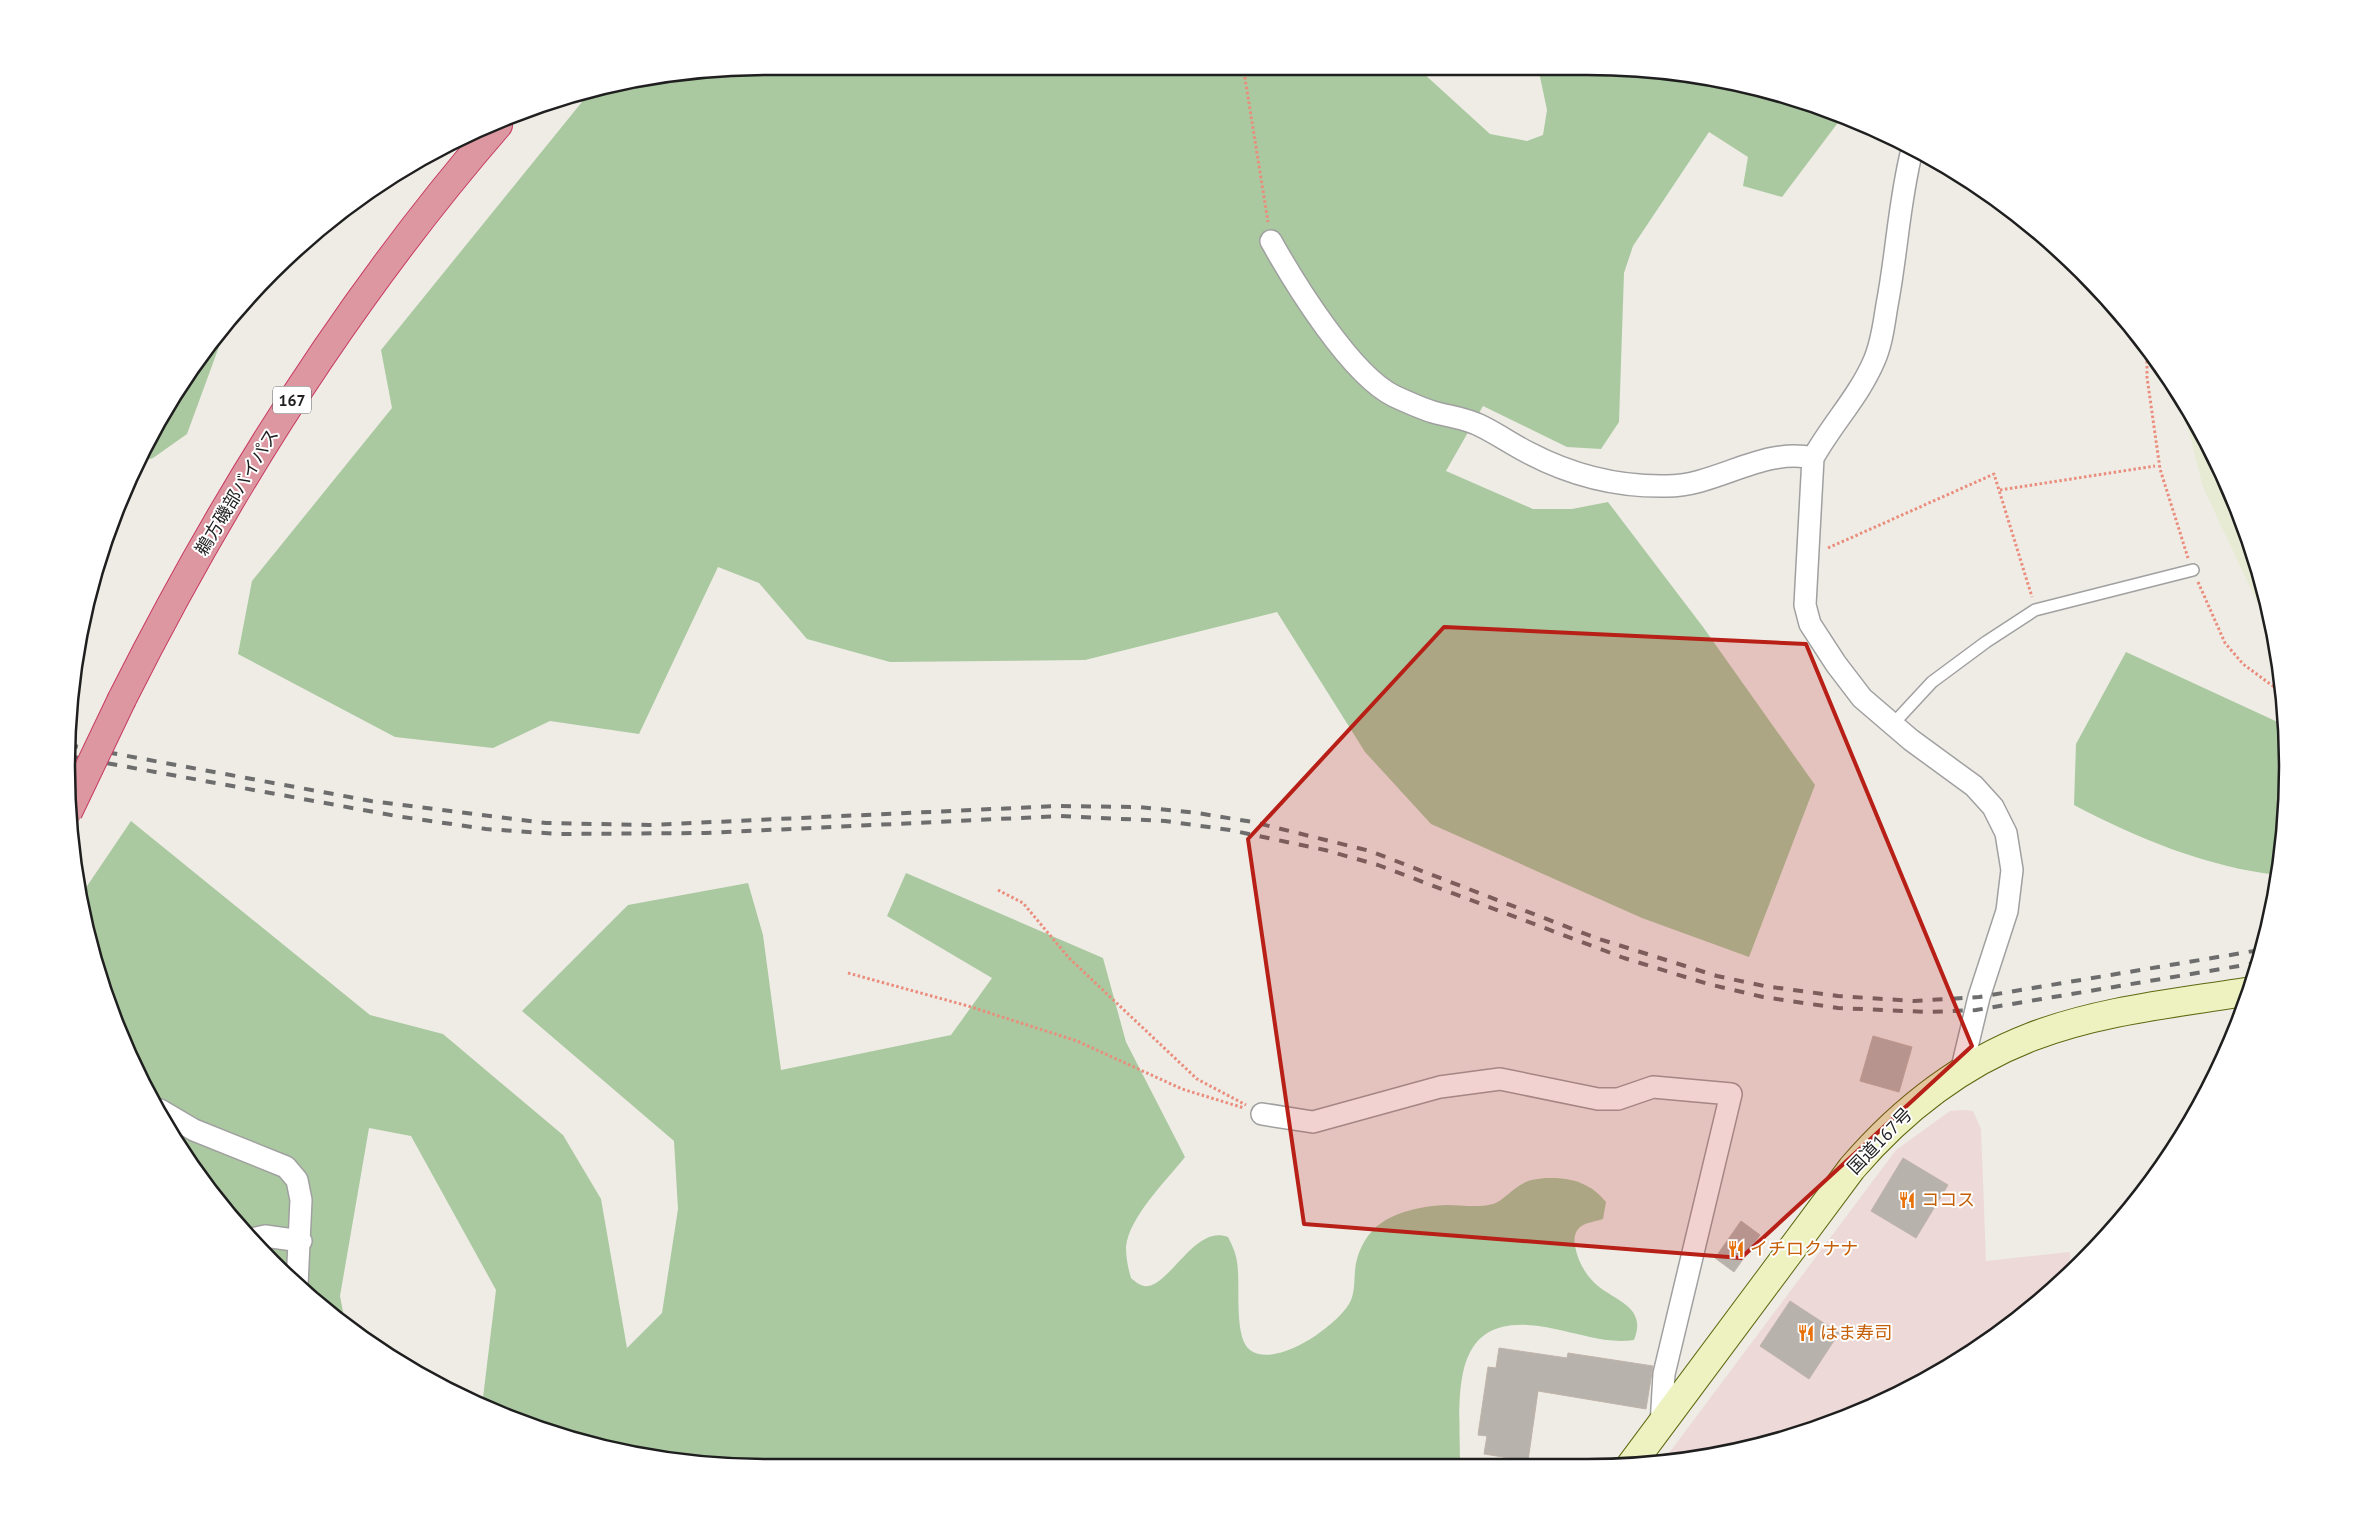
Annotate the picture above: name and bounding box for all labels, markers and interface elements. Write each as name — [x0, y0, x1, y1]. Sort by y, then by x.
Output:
road number: 167 — [273, 386, 311, 414]
street label: 鵜方磯部バイパス — [190, 424, 283, 559]
street label: 国道167号 — [1842, 1103, 1917, 1179]
place label: ココス — [1921, 1188, 1975, 1211]
restaurant icon: ココス — [1897, 1190, 1917, 1210]
place label: イチロクナナ — [1750, 1237, 1858, 1260]
restaurant icon: イチロクナナ — [1726, 1239, 1746, 1259]
place label: はま寿司 — [1820, 1321, 1892, 1344]
restaurant icon: はま寿司 — [1796, 1323, 1816, 1343]

